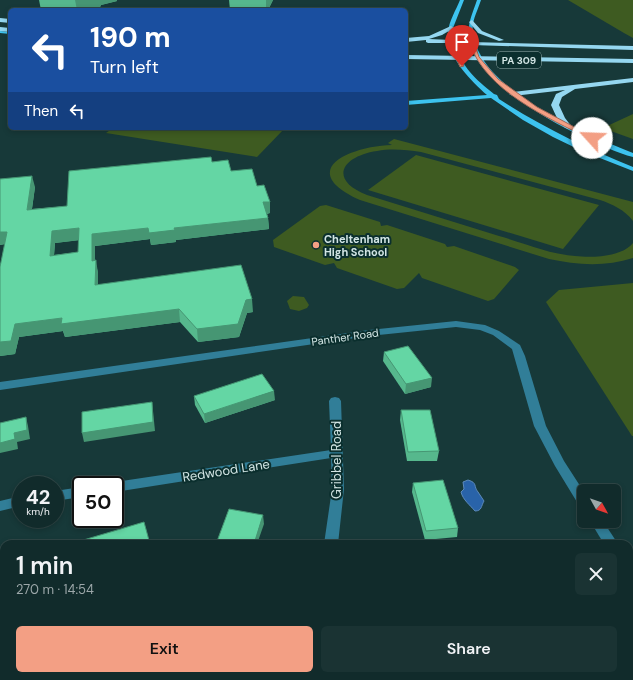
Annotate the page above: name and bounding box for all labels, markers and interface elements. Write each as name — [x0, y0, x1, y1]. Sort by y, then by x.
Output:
text: 190 m — [90, 19, 171, 56]
icon: left — [24, 24, 76, 76]
pin — [445, 25, 479, 66]
icon: arrive — [451, 31, 473, 53]
road number: PA 309 — [497, 52, 541, 68]
text: Turn left — [90, 55, 159, 79]
icon: left — [66, 100, 88, 122]
text: Then — [24, 101, 58, 121]
position arrow — [571, 117, 613, 159]
place label: Cheltenham High School — [324, 232, 390, 259]
marker: Cheltenham High School — [311, 240, 321, 250]
street label: Panther Road — [310, 325, 380, 349]
street label: Gribbel Road — [328, 421, 345, 499]
street label: Redwood Lane — [181, 455, 271, 486]
speed limit sign: 50 — [72, 476, 124, 528]
text: 42 — [26, 484, 50, 510]
north arrow — [577, 484, 621, 528]
map controls — [577, 484, 621, 528]
text: km/h — [26, 505, 50, 518]
text: 1 min — [16, 550, 73, 581]
button: close — [575, 553, 617, 595]
text: 270 m · 14:54 — [16, 581, 94, 598]
button: Exit — [16, 626, 313, 672]
button: Share — [321, 626, 617, 672]

